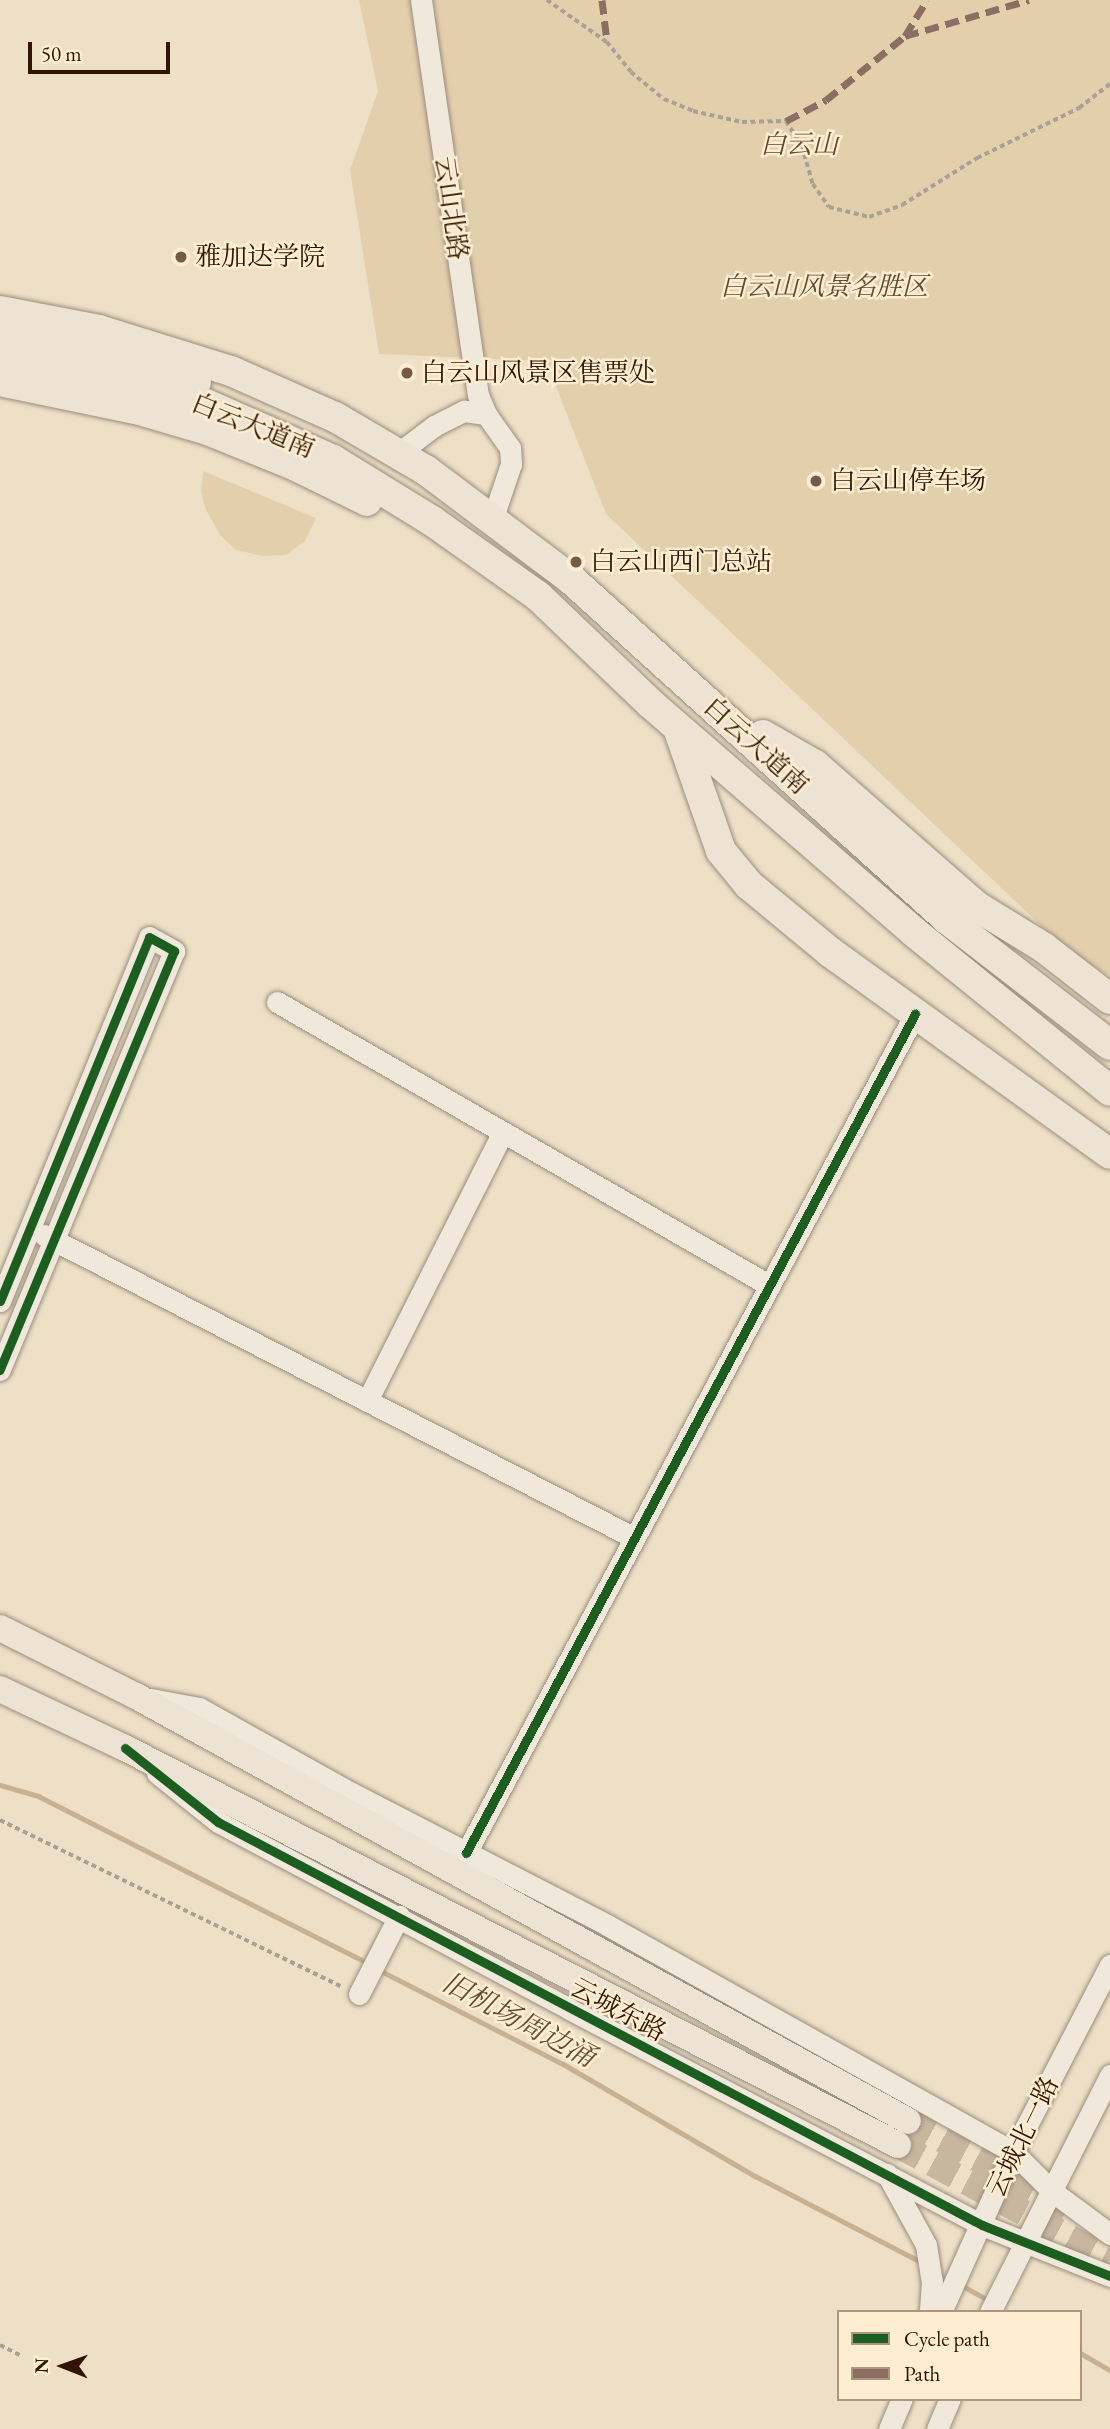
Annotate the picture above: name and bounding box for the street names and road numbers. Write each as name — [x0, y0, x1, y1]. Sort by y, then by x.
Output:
street label: 云山北路 — [428, 154, 474, 262]
street label: 白云大道南 — [187, 387, 319, 465]
street label: 白云大道南 — [697, 691, 815, 801]
street label: 云城东路 — [565, 1972, 671, 2048]
street label: 云城北一路 — [980, 2072, 1066, 2202]

